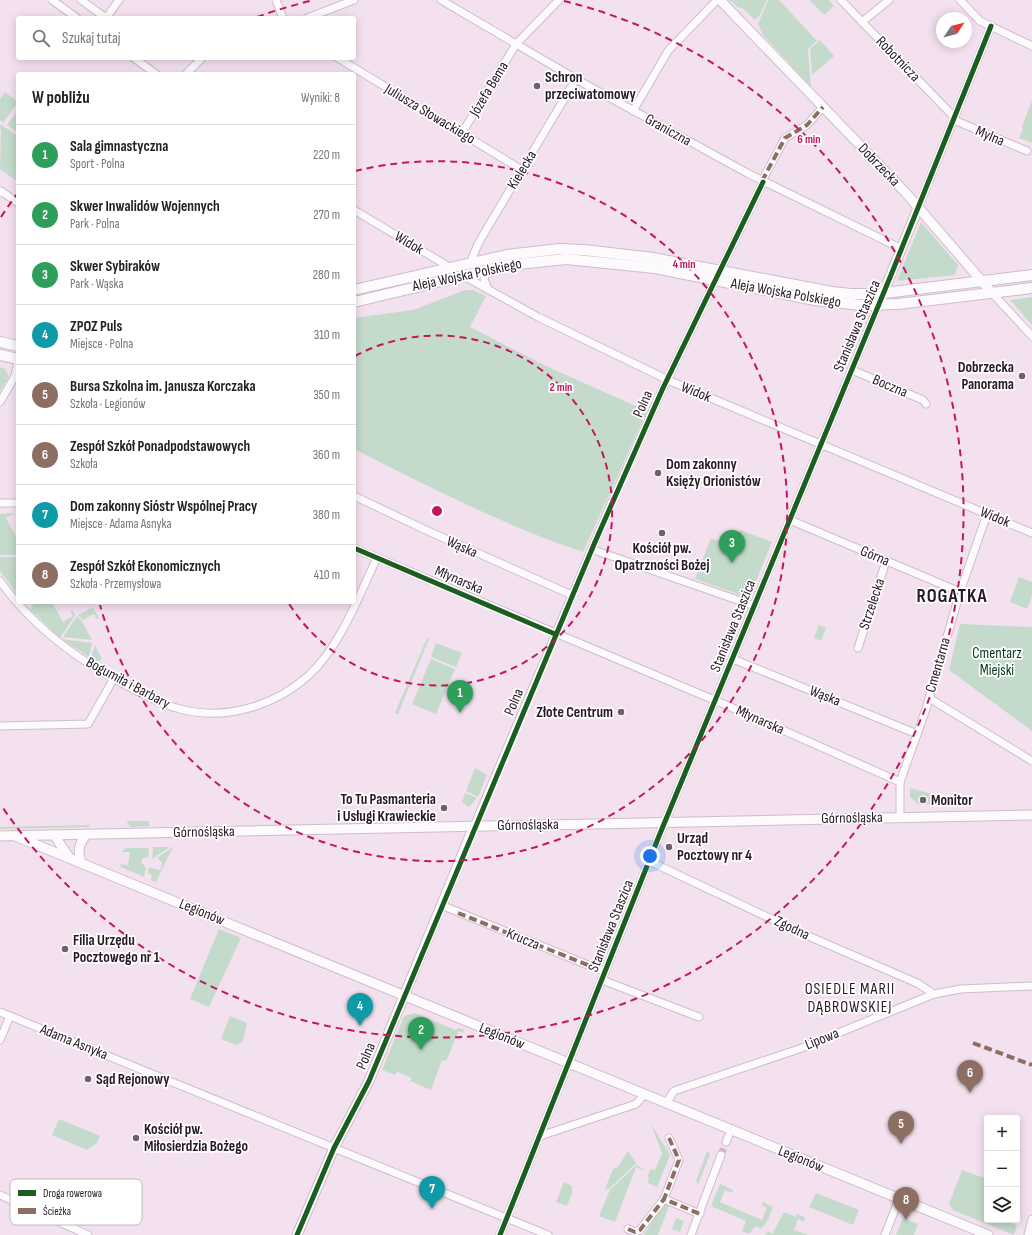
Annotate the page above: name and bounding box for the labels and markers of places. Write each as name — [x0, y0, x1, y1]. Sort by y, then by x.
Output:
place label: Schron przeciwatomowy — [545, 68, 637, 104]
marker: Schron przeciwatomowy — [532, 81, 542, 91]
place label: Dobrzecka Panorama — [958, 358, 1014, 394]
marker: Dobrzecka Panorama — [1017, 371, 1027, 381]
place label: Dom zakonny Księży Orionistów — [666, 455, 761, 491]
marker: Dom zakonny Księży Orionistów — [653, 468, 663, 478]
centre of rings — [430, 504, 444, 518]
marker: Kościół pw. Opatrzności Bożej — [657, 528, 667, 538]
pin: 3 — [719, 530, 745, 563]
place label: Kościół pw. Opatrzności Bożej — [614, 539, 710, 575]
pin: 1 — [447, 680, 473, 713]
place label: Złote Centrum — [536, 703, 613, 722]
marker: Złote Centrum — [616, 707, 626, 717]
place label: To Tu Pasmanteria i Usługi Krawieckie — [337, 790, 436, 826]
place label: Monitor — [931, 791, 973, 810]
marker: Monitor — [918, 795, 928, 805]
marker: To Tu Pasmanteria i Usługi Krawieckie — [439, 803, 449, 813]
place label: Urząd Pocztowy nr 4 — [677, 829, 752, 865]
marker: Urząd Pocztowy nr 4 — [664, 842, 674, 852]
place label: Filia Urzędu Pocztowego nr 1 — [73, 931, 160, 967]
marker: Filia Urzędu Pocztowego nr 1 — [60, 944, 70, 954]
pin: 4 — [347, 993, 373, 1026]
pin: 2 — [408, 1017, 434, 1050]
pin: 6 — [957, 1060, 983, 1093]
place label: Sąd Rejonowy — [96, 1070, 170, 1089]
marker: Sąd Rejonowy — [83, 1074, 93, 1084]
pin: 5 — [888, 1111, 914, 1144]
place label: Kościół pw. Miłosierdzia Bożego — [144, 1120, 248, 1156]
marker: Kościół pw. Miłosierdzia Bożego — [131, 1133, 141, 1143]
pin: 7 — [419, 1176, 445, 1209]
pin: 8 — [893, 1187, 919, 1220]

